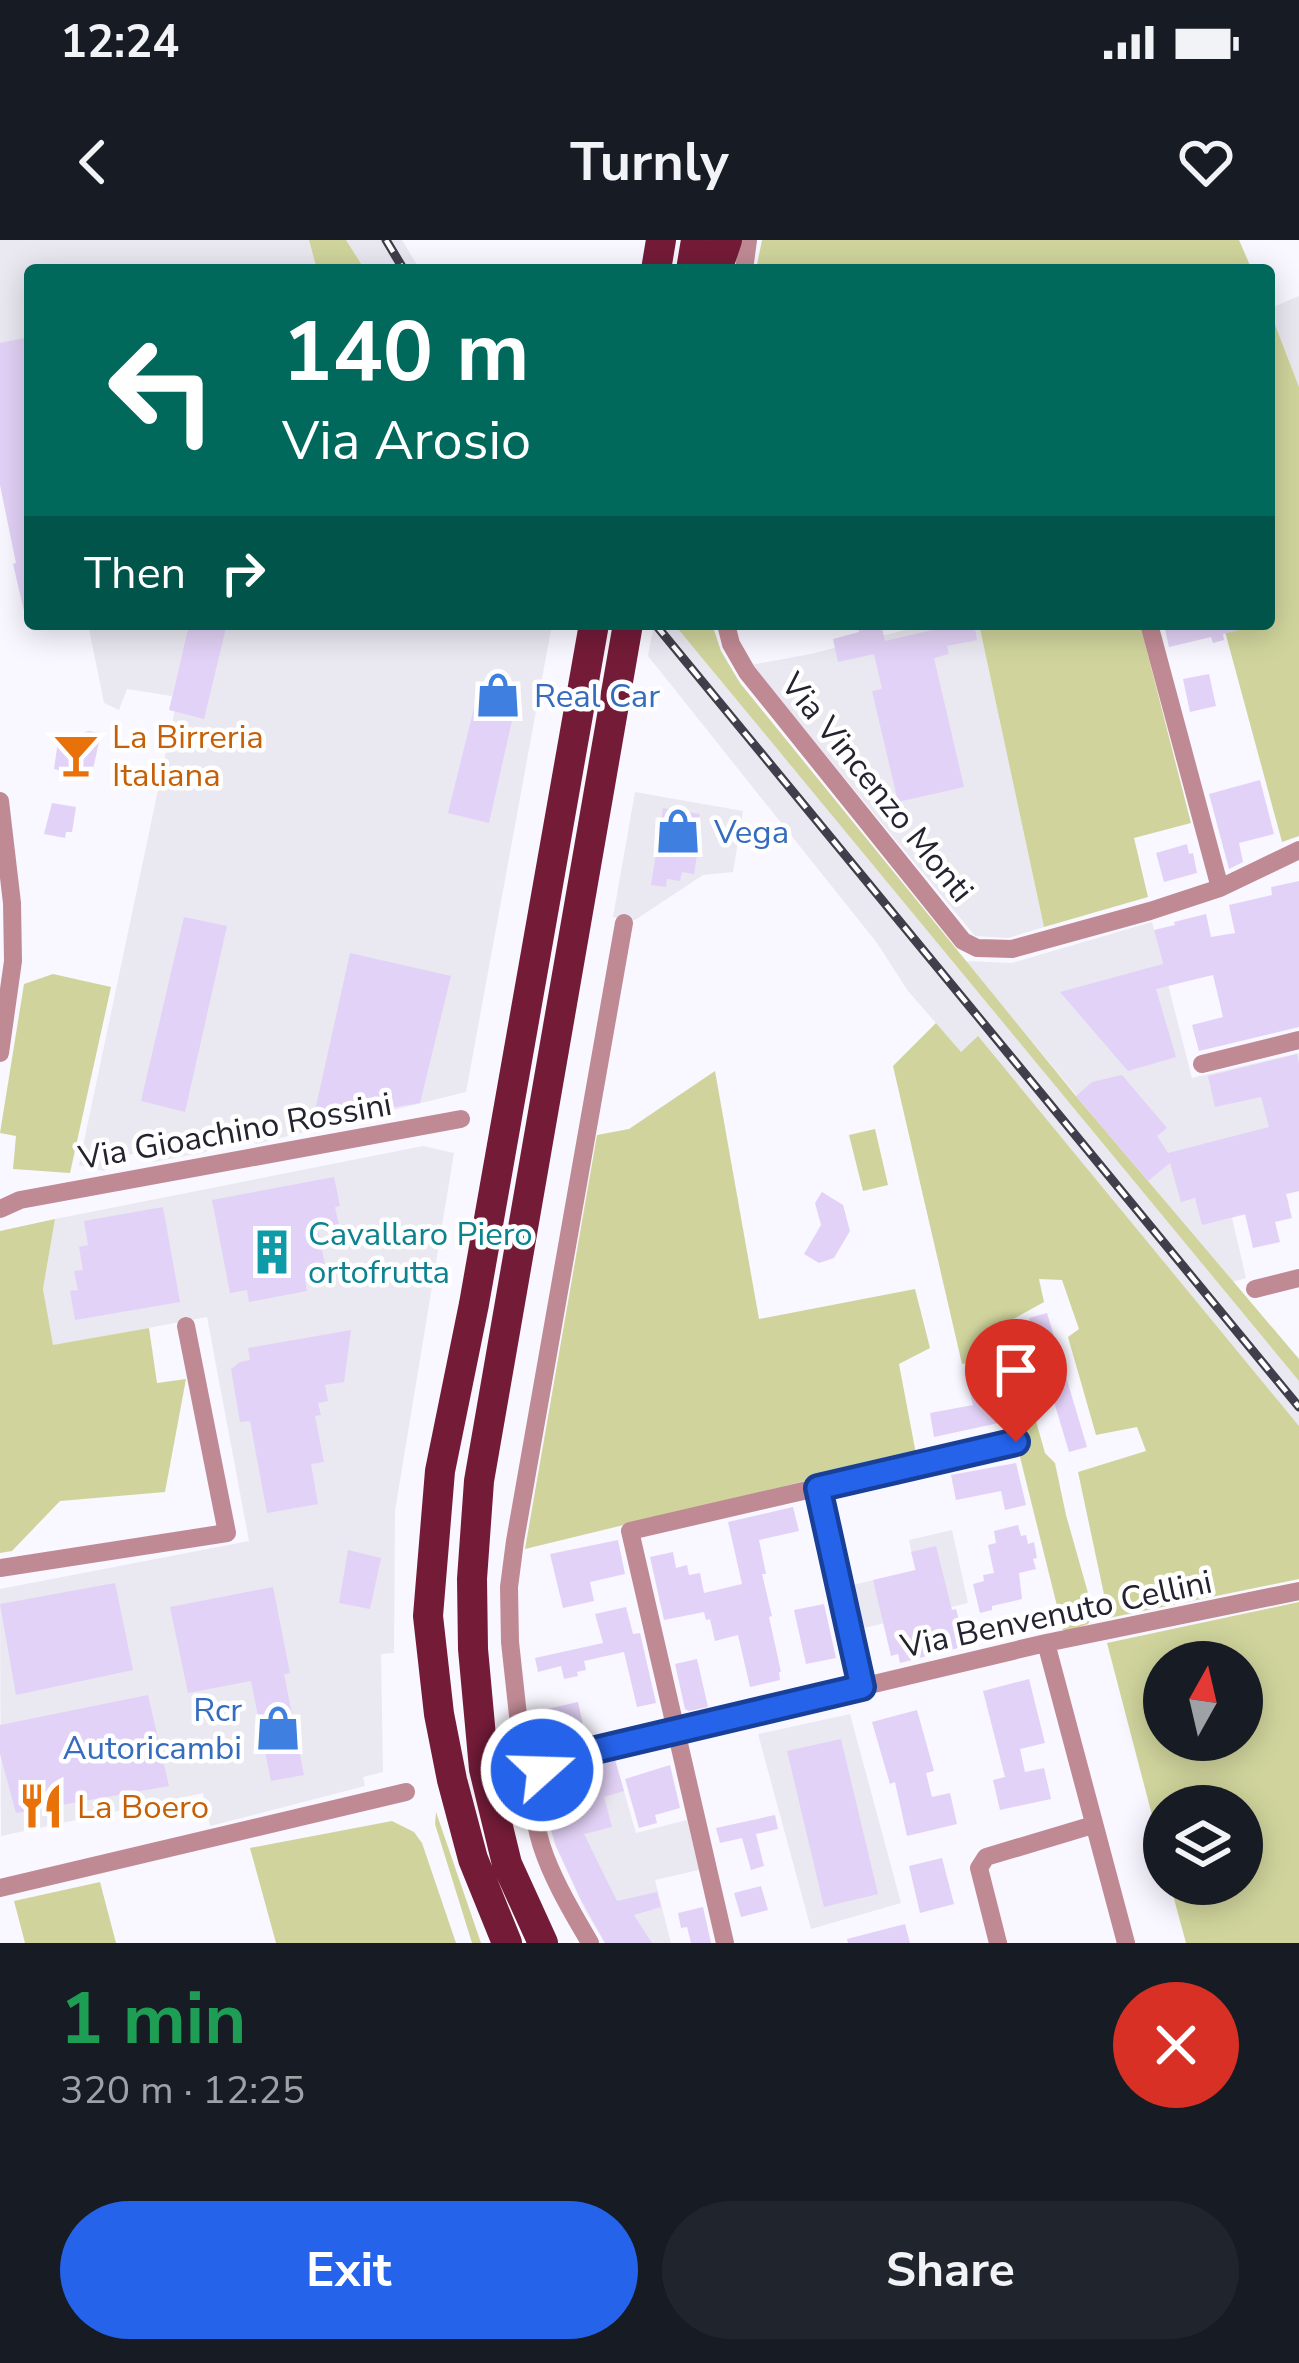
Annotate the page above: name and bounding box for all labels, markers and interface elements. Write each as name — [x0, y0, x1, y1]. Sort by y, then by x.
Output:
text: 12:24 — [60, 12, 179, 73]
text: Turnly — [570, 125, 729, 199]
icon: back — [60, 129, 126, 195]
icon: heart — [1173, 129, 1239, 195]
text: 140 m — [282, 295, 530, 410]
icon: left — [84, 312, 240, 468]
text: Via Arosio — [282, 404, 531, 478]
icon: right — [210, 540, 276, 606]
text: Then — [84, 543, 186, 604]
street label: Via Vincenzo Monti — [770, 663, 983, 912]
shop icon: Real Car — [473, 670, 523, 720]
place label: Real Car — [534, 674, 660, 719]
place label: La Birreria Italiana — [112, 715, 264, 798]
bar icon: La Birreria Italiana — [51, 730, 101, 780]
shop icon: Vega — [653, 806, 703, 856]
place label: Vega — [713, 810, 789, 855]
street label: Via Gioachino Rossini — [74, 1082, 395, 1181]
place label: Cavallaro Piero ortofrutta — [308, 1212, 533, 1295]
building icon: Cavallaro Piero ortofrutta — [247, 1227, 297, 1277]
pin — [965, 1319, 1067, 1442]
icon: arrive — [983, 1337, 1049, 1403]
street label: Via Benvenuto Cellini — [896, 1560, 1216, 1670]
north arrow — [1143, 1641, 1263, 1761]
map controls — [1143, 1641, 1263, 1905]
place label: Rcr Autoricambi — [62, 1688, 242, 1771]
shop icon: Rcr Autoricambi — [253, 1703, 303, 1753]
position arrow — [479, 1707, 605, 1833]
restaurant icon: La Boero — [16, 1781, 66, 1831]
place label: La Boero — [77, 1785, 209, 1830]
button: layers — [1143, 1785, 1263, 1905]
text: 1 min — [60, 1970, 246, 2068]
button: close — [1113, 1982, 1239, 2108]
text: 320 m · 12:25 — [60, 2064, 305, 2117]
button: Exit — [60, 2201, 638, 2339]
button: Share — [662, 2201, 1239, 2339]

